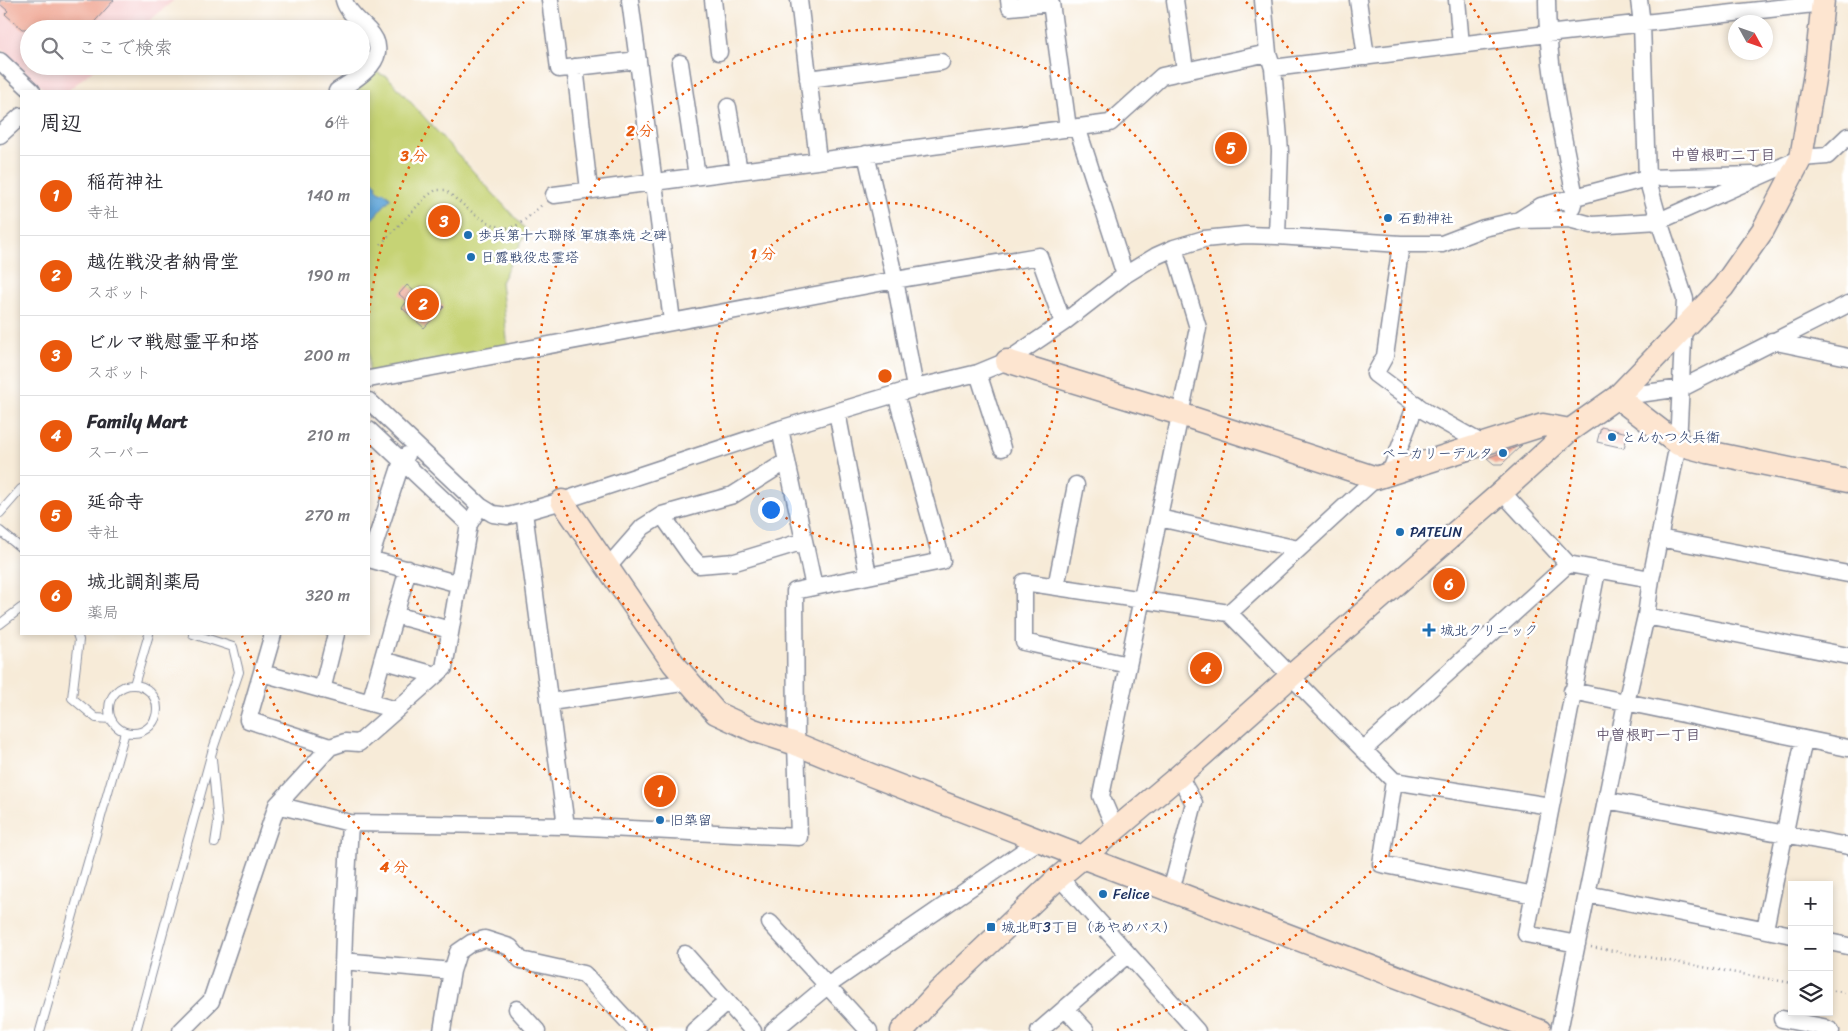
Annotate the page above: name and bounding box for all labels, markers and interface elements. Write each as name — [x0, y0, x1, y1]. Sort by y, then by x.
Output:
north arrow — [1728, 15, 1773, 60]
search box — [20, 20, 370, 75]
text: ここで検索 — [78, 31, 173, 64]
icon: search — [38, 34, 66, 62]
text: 周辺 — [40, 104, 82, 142]
text: 6件 — [325, 108, 350, 137]
text: 2 分 — [625, 118, 654, 144]
pin: 5 — [1215, 129, 1247, 167]
district label: 中曽根町二丁目 — [1670, 142, 1776, 168]
text: 3 分 — [399, 143, 428, 169]
text: 稲荷神社 — [87, 165, 163, 198]
text: 1 — [53, 181, 59, 210]
text: 140 m — [307, 181, 350, 210]
text: 寺社 — [87, 198, 119, 227]
pin: 3 — [428, 202, 460, 240]
place label: 石動神社 — [1398, 206, 1454, 231]
marker: 石動神社 — [1382, 212, 1394, 224]
place label: 歩兵第十六聯隊 軍旗奉焼 之碑 — [478, 223, 667, 248]
marker: 歩兵第十六聯隊 軍旗奉焼 之碑 — [462, 229, 474, 241]
text: 1 分 — [750, 241, 776, 267]
text: 越佐戦没者納骨堂 — [87, 245, 239, 278]
place label: 日露戦役忠霊塔 — [481, 245, 579, 270]
marker: 日露戦役忠霊塔 — [465, 251, 477, 263]
text: 2 — [51, 261, 61, 290]
text: 190 m — [307, 261, 350, 290]
text: スポット — [87, 278, 151, 307]
pin: 2 — [407, 285, 439, 323]
text: ビルマ戦慰霊平和塔 — [87, 325, 259, 358]
text: 3 — [52, 341, 60, 370]
text: 200 m — [304, 341, 350, 370]
text: スポット — [87, 358, 151, 387]
centre of rings — [876, 367, 894, 385]
text: Family Mart — [87, 405, 188, 438]
text: 4 — [51, 421, 61, 450]
text: 210 m — [307, 421, 350, 450]
place label: とんかつ久兵衛 — [1622, 425, 1720, 450]
marker: とんかつ久兵衛 — [1606, 431, 1618, 443]
text: スーパー — [87, 438, 150, 467]
place label: ベーカリーデルタ — [1382, 441, 1493, 466]
marker: ベーカリーデルタ — [1497, 447, 1509, 459]
text: 延命寺 — [87, 485, 144, 518]
your location — [758, 497, 784, 523]
text: 5 — [51, 501, 61, 530]
text: 270 m — [305, 501, 350, 530]
text: 寺社 — [87, 518, 119, 547]
place label: PATELIN — [1410, 520, 1462, 545]
marker: PATELIN — [1394, 526, 1406, 538]
text: 城北調剤薬局 — [87, 565, 201, 598]
pin: 6 — [1433, 565, 1465, 603]
text: 6 — [51, 581, 61, 610]
text: 320 m — [305, 581, 350, 610]
text: 薬局 — [87, 598, 119, 627]
place label: 城北クリニック — [1440, 618, 1538, 643]
marker: 城北クリニック — [1422, 623, 1436, 637]
pin: 4 — [1190, 649, 1222, 687]
district label: 中曽根町一丁目 — [1595, 722, 1701, 748]
pin: 1 — [644, 772, 676, 810]
place label: 旧築留 — [670, 808, 712, 833]
marker: 旧築留 — [654, 814, 666, 826]
text: 4 分 — [379, 854, 408, 880]
map controls — [1788, 881, 1833, 1016]
button: + — [1788, 881, 1833, 926]
place label: Felice — [1113, 882, 1150, 907]
marker: Felice — [1097, 888, 1109, 900]
place label: 城北町3丁目（あやめバス） — [1001, 915, 1177, 940]
marker: 城北町3丁目（あやめバス） — [985, 921, 997, 933]
button: − — [1788, 926, 1833, 971]
button: layers — [1788, 971, 1833, 1016]

